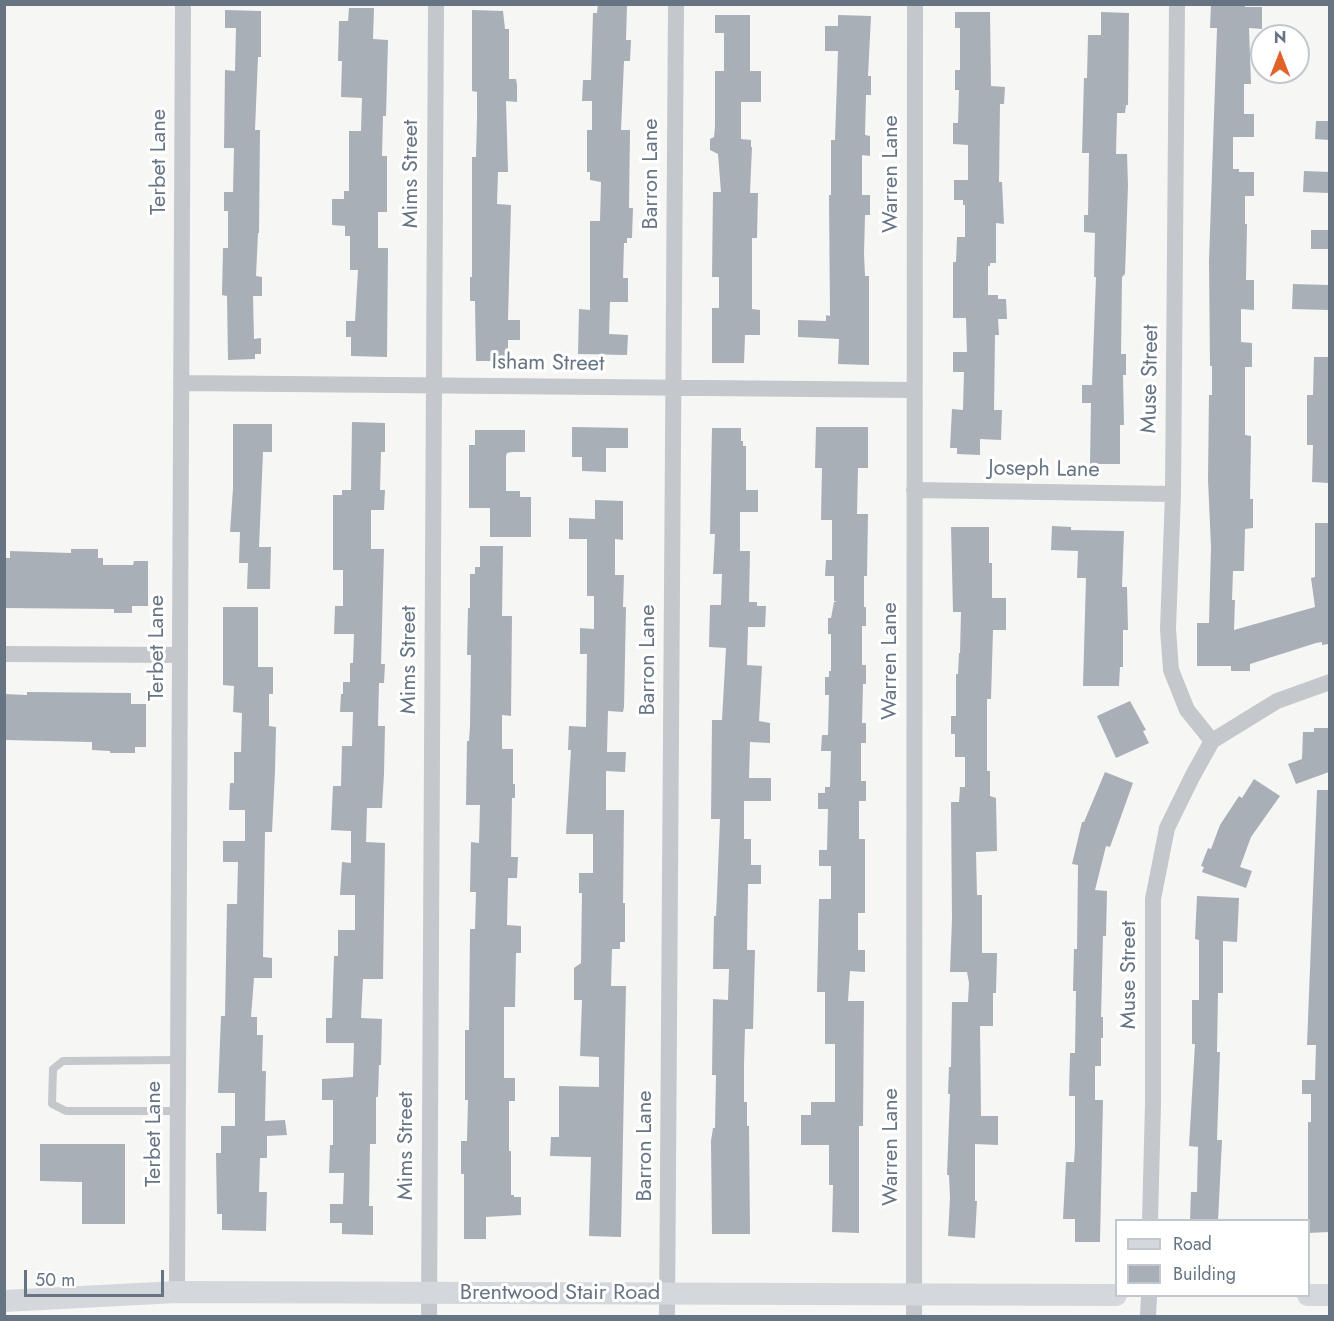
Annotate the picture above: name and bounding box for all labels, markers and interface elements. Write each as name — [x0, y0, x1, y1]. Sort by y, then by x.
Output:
north arrow — [1250, 24, 1310, 84]
text: N — [1274, 26, 1286, 49]
street label: Terbet Lane — [147, 109, 173, 215]
street label: Warren Lane — [879, 115, 905, 233]
street label: Barron Lane — [639, 118, 665, 230]
street label: Mims Street — [399, 120, 425, 228]
street label: Muse Street — [1137, 324, 1165, 434]
street label: Isham Street — [491, 350, 605, 378]
street label: Joseph Lane — [988, 456, 1100, 484]
street label: Terbet Lane — [145, 595, 171, 701]
street label: Warren Lane — [878, 602, 904, 720]
street label: Barron Lane — [636, 604, 662, 716]
street label: Mims Street — [397, 606, 423, 714]
street label: Muse Street — [1117, 921, 1143, 1029]
street label: Terbet Lane — [142, 1081, 168, 1187]
street label: Warren Lane — [879, 1088, 905, 1206]
street label: Barron Lane — [633, 1090, 659, 1202]
street label: Mims Street — [394, 1092, 420, 1200]
legend — [1115, 1219, 1310, 1297]
text: Road — [1173, 1231, 1212, 1257]
scale bar — [27, 1258, 166, 1296]
text: Building — [1173, 1261, 1236, 1287]
text: 50 m — [35, 1267, 75, 1293]
street label: Brentwood Stair Road — [460, 1281, 660, 1307]

